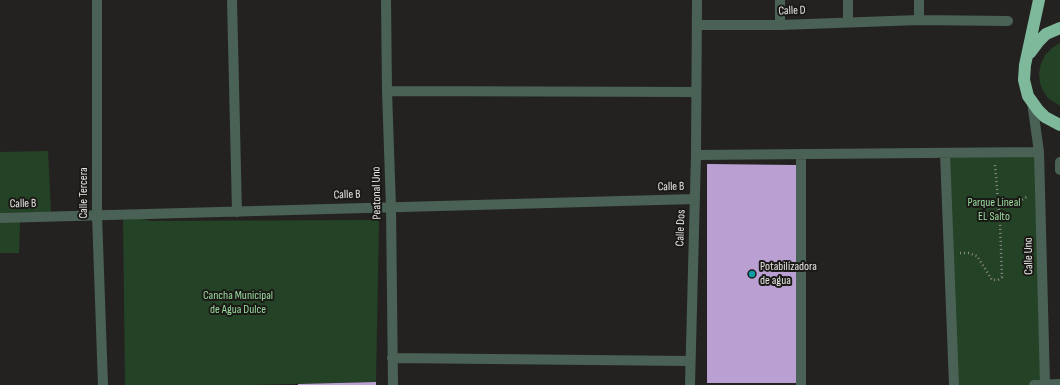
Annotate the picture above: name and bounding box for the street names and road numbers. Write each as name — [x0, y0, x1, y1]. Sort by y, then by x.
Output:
street label: Calle D — [778, 3, 806, 19]
street label: Peatonal Uno — [369, 166, 385, 220]
street label: Calle Tercera — [77, 167, 91, 219]
street label: Calle B — [657, 180, 685, 194]
street label: Calle B — [333, 187, 361, 203]
street label: Calle B — [9, 197, 37, 211]
street label: Calle Dos — [673, 209, 689, 247]
street label: Calle Uno — [1021, 237, 1037, 275]

